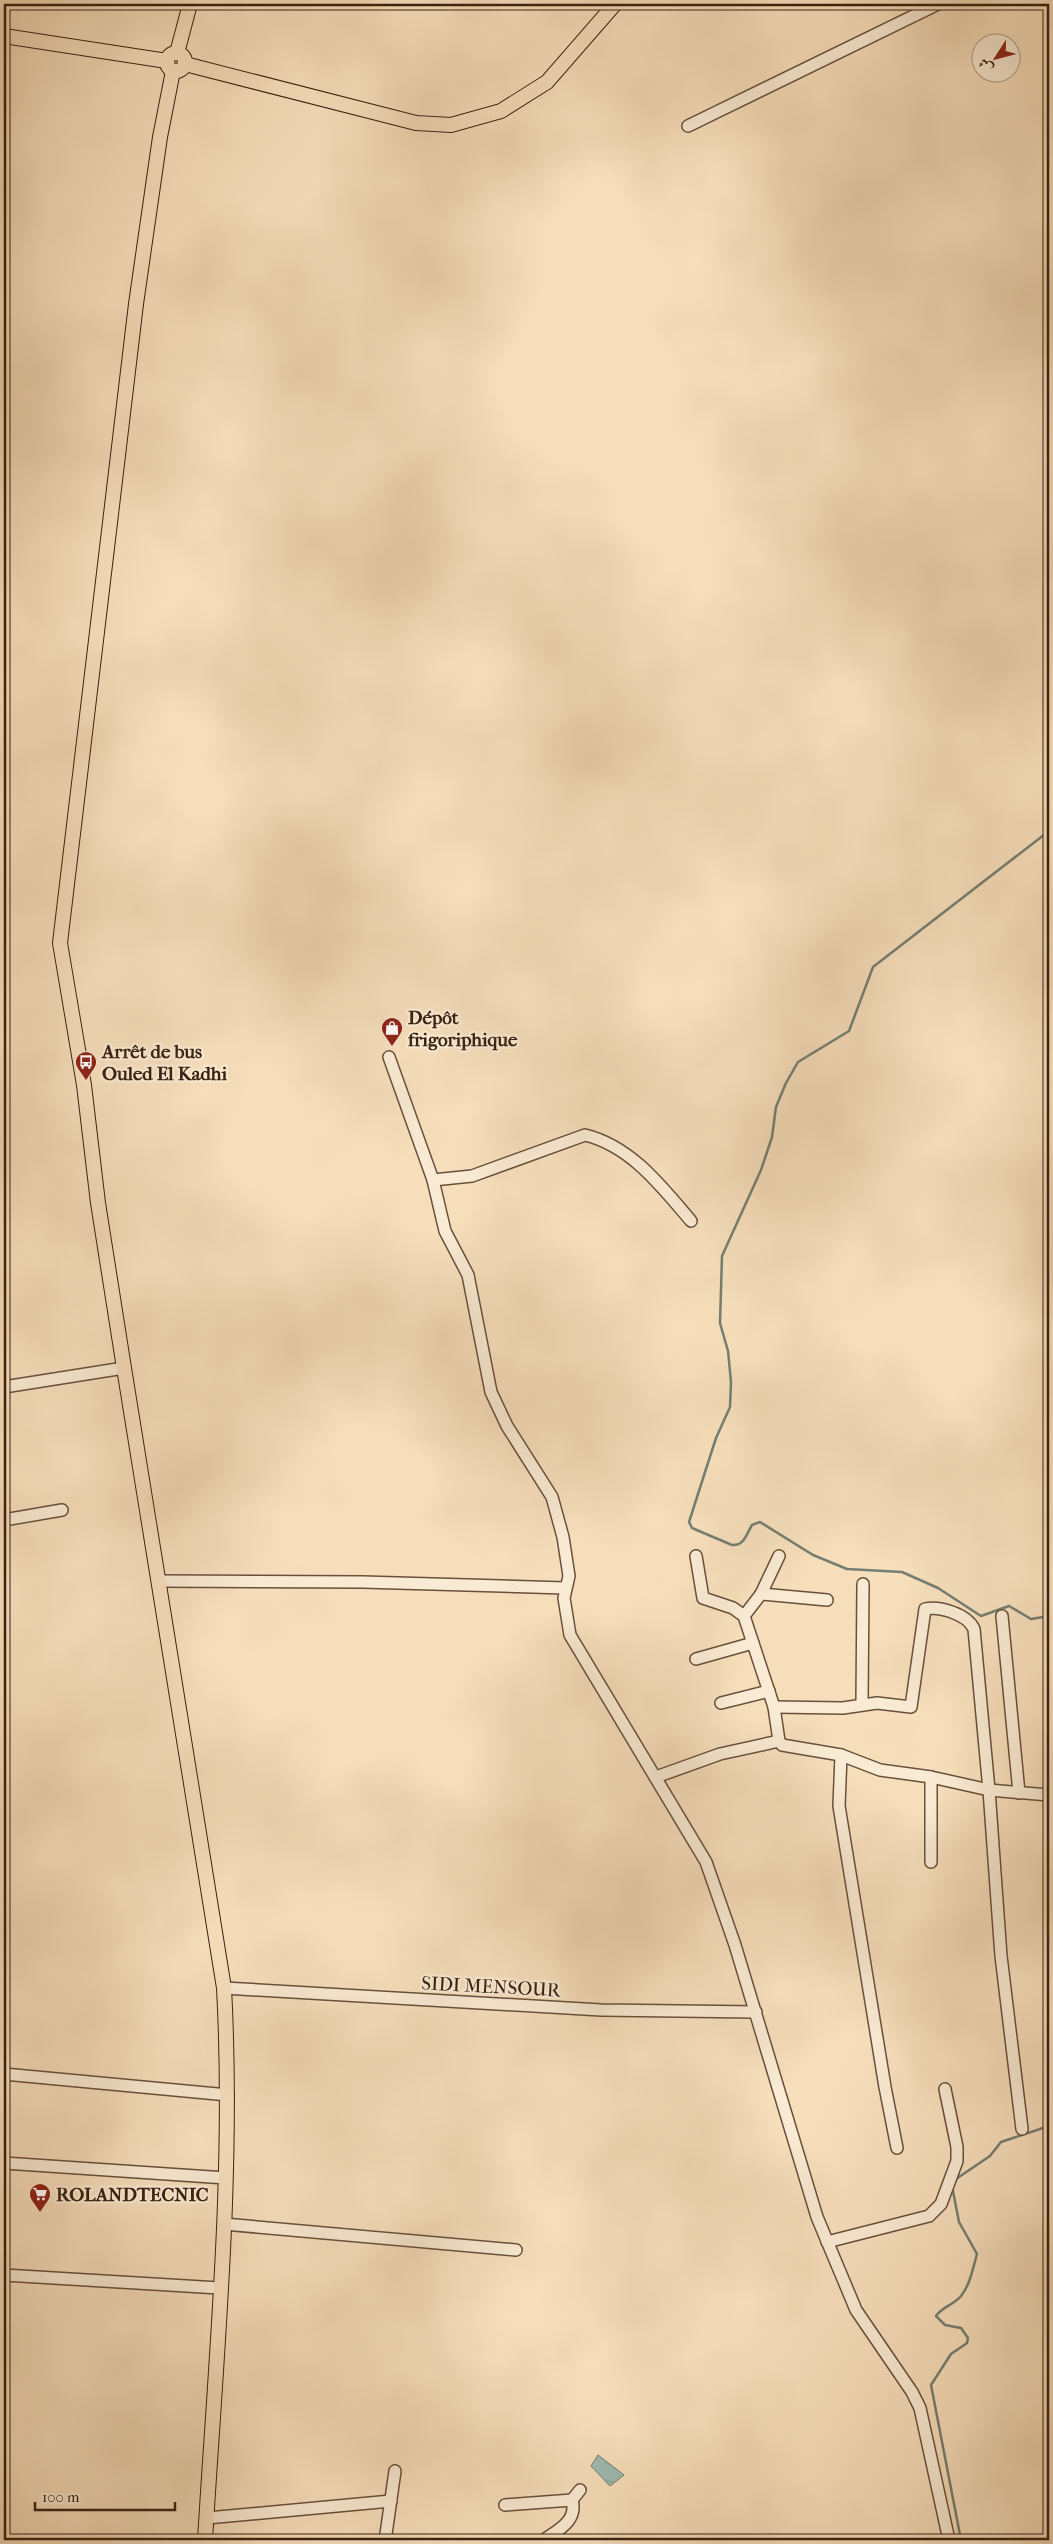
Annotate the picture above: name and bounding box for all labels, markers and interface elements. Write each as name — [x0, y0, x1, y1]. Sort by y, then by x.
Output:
north arrow — [970, 32, 1020, 82]
text: ش — [975, 55, 997, 76]
place label: Dépôt frigoriphique — [407, 1007, 518, 1051]
shop icon: Dépôt frigoriphique — [380, 1016, 404, 1047]
place label: Arrêt de bus Ouled El Kadhi — [101, 1041, 227, 1085]
bus stop icon: Arrêt de bus Ouled El Kadhi — [74, 1050, 98, 1081]
street label: SIDI MENSOUR — [421, 1972, 562, 2002]
supermarket icon: ROLANDTECNIC — [28, 2182, 52, 2213]
place label: ROLANDTECNIC — [56, 2184, 209, 2206]
scale bar — [35, 2479, 175, 2511]
text: 100 m — [42, 2488, 80, 2506]

